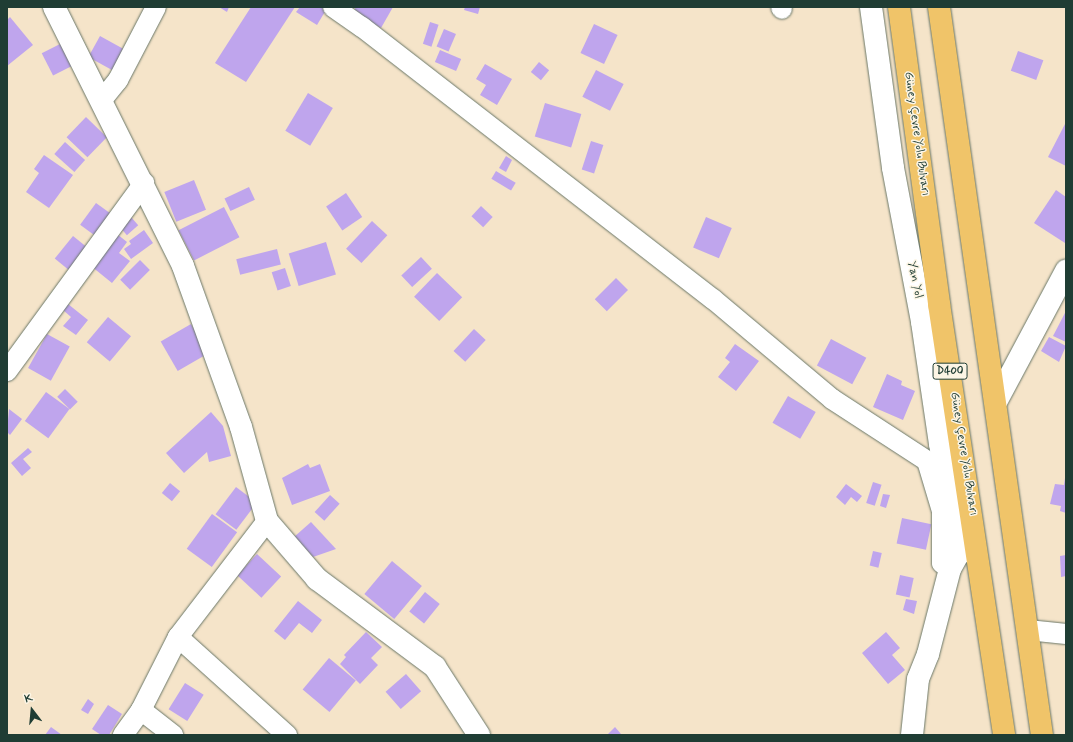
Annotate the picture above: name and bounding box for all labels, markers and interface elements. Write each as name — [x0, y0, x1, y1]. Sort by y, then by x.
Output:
street label: Güney Çevre Yolu Bulvarı — [900, 71, 932, 197]
street label: Yan Yol — [903, 259, 925, 301]
road number: D400 — [932, 362, 968, 380]
street label: Güney Çevre Yolu Bulvarı — [946, 391, 980, 517]
north arrow — [12, 690, 52, 730]
text: K — [23, 691, 34, 706]

